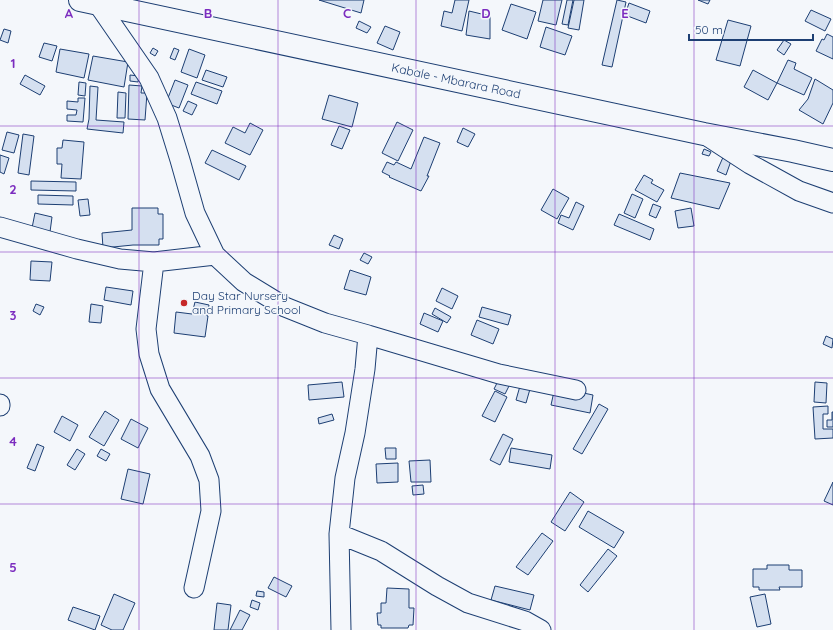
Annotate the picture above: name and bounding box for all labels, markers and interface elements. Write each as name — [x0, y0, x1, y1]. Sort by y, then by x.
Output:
text: A — [65, 5, 74, 21]
text: B — [204, 5, 212, 21]
text: C — [343, 5, 351, 21]
text: D — [481, 5, 491, 21]
text: E — [621, 5, 629, 21]
scale bar — [689, 16, 813, 42]
text: 50 m — [695, 22, 723, 37]
text: 1 — [10, 55, 16, 71]
street label: Kabale - Mbarara Road — [390, 59, 522, 102]
text: 2 — [9, 181, 17, 197]
place label: Day Star Nursery and Primary School — [192, 288, 301, 317]
marker: Day Star Nursery and Primary School — [179, 298, 189, 308]
text: 3 — [10, 307, 17, 323]
text: 4 — [9, 433, 17, 449]
text: 5 — [9, 559, 17, 575]

